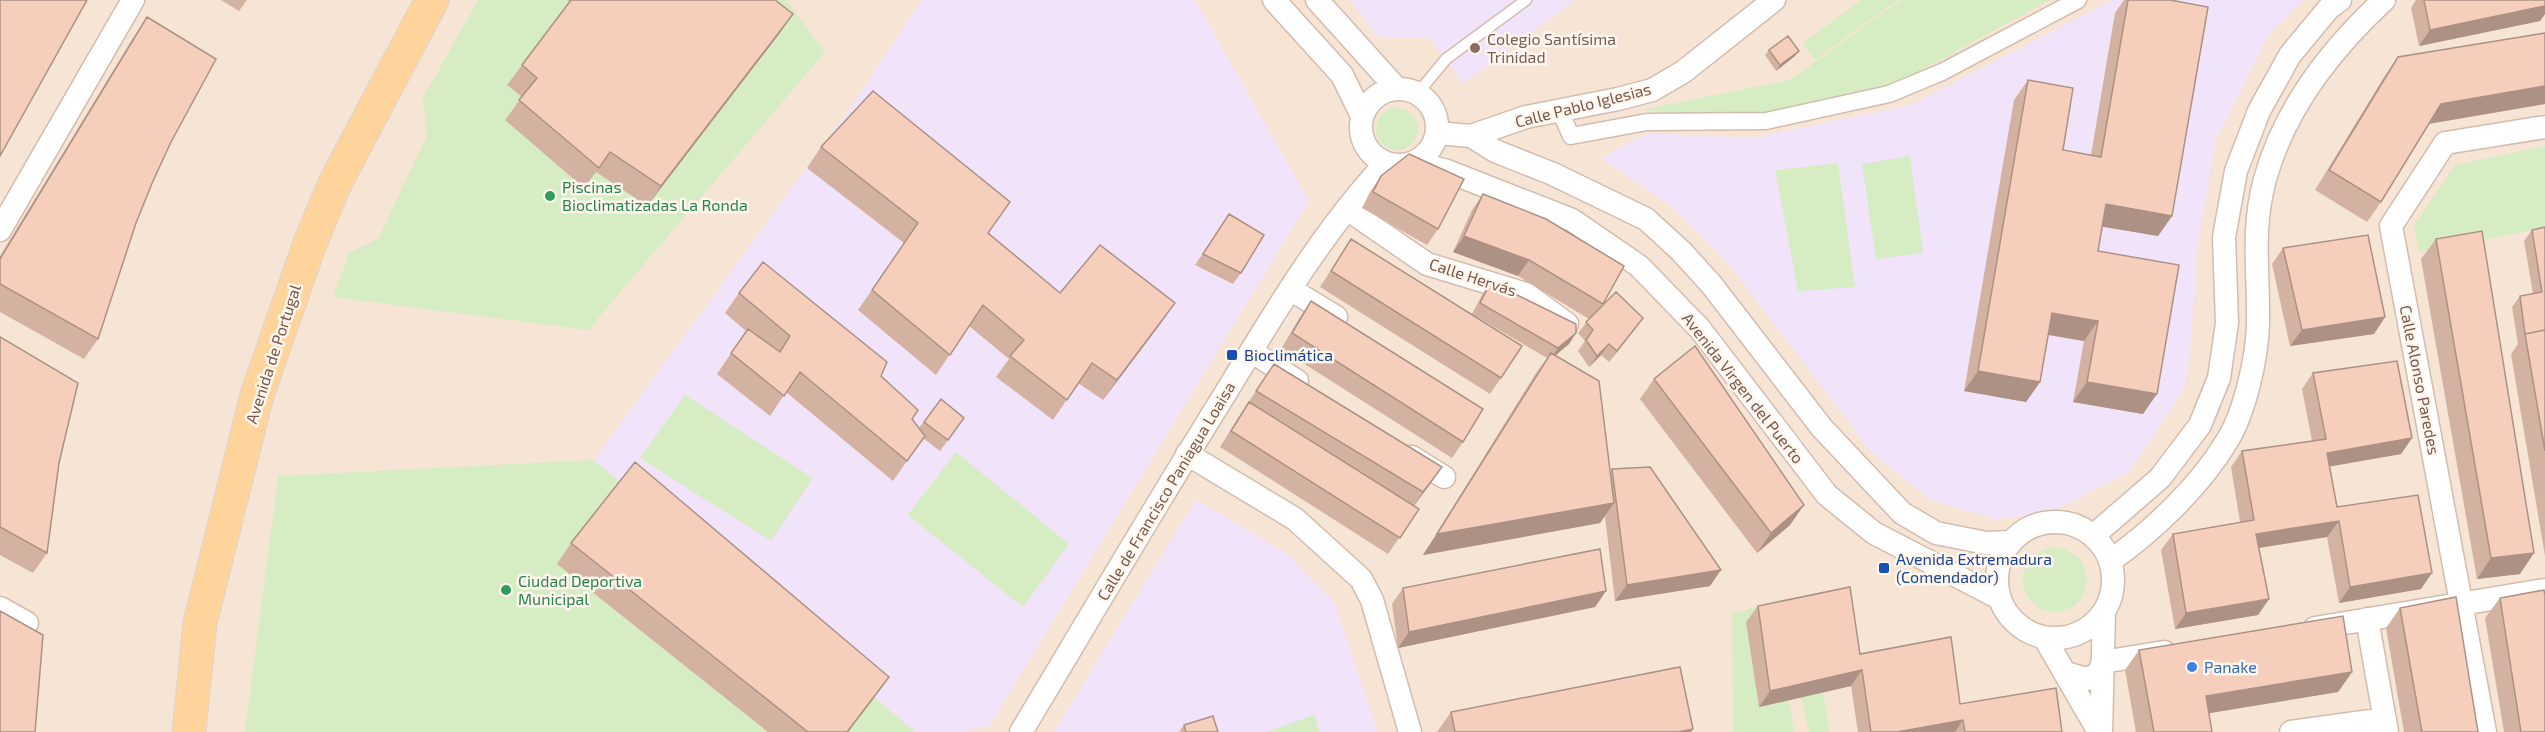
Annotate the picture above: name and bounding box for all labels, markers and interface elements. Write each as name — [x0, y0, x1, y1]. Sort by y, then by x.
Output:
place label: Colegio Santísima Trinidad — [1487, 29, 1616, 66]
marker: Colegio Santísima Trinidad — [1468, 41, 1482, 55]
street label: Calle Pablo Iglesias — [1513, 78, 1653, 131]
place label: Piscinas Bioclimatizadas La Ronda — [562, 177, 748, 214]
marker: Piscinas Bioclimatizadas La Ronda — [543, 189, 557, 203]
street label: Calle Hervás — [1427, 253, 1519, 300]
street label: Avenida de Portugal — [241, 282, 304, 426]
street label: Calle Alonso Paredes — [2397, 304, 2444, 456]
street label: Avenida Virgen del Puerto — [1679, 309, 1808, 467]
place label: Bioclimática — [1244, 345, 1333, 364]
marker: Bioclimática — [1225, 348, 1239, 362]
street label: Calle de Francisco Paniagua Loaisa — [1093, 378, 1239, 603]
place label: Avenida Extremadura (Comendador) — [1896, 549, 2052, 586]
marker: Avenida Extremadura (Comendador) — [1877, 561, 1891, 575]
place label: Ciudad Deportiva Municipal — [518, 571, 642, 608]
marker: Ciudad Deportiva Municipal — [499, 583, 513, 597]
place label: Panake — [2204, 657, 2257, 676]
marker: Panake — [2185, 660, 2199, 674]

